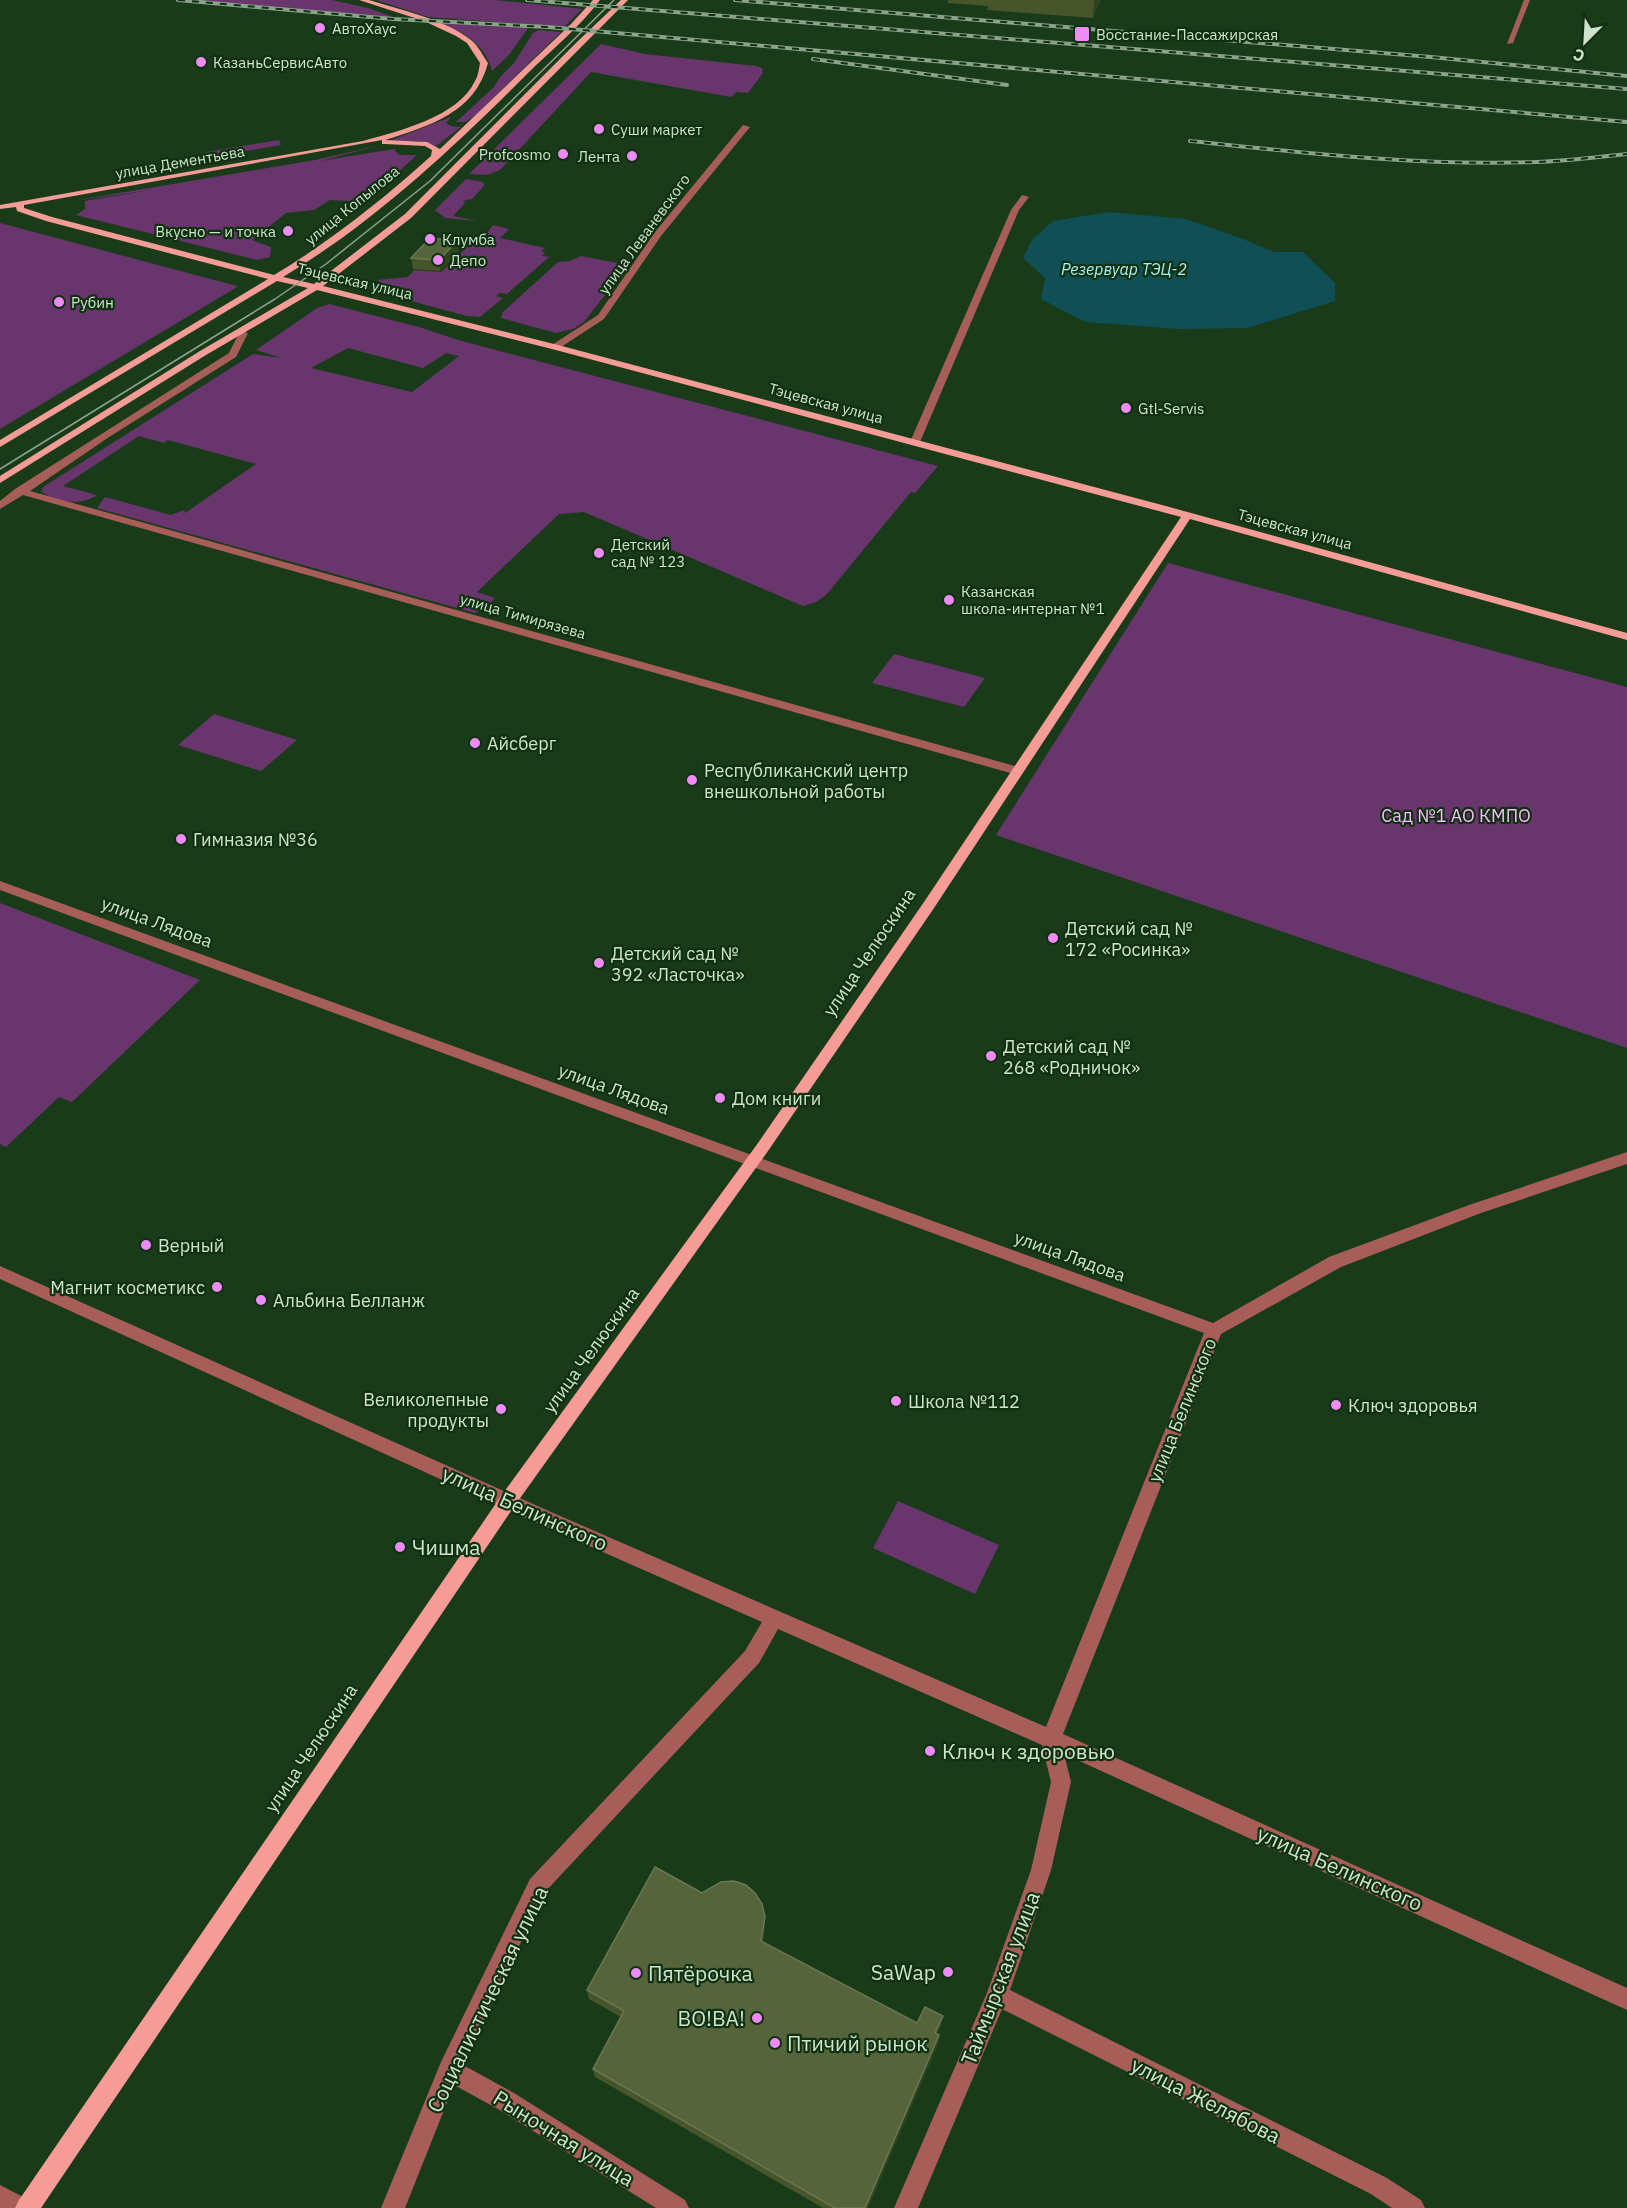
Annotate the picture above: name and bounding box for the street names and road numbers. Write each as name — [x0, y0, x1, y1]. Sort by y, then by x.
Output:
street label: улица Дементьева — [114, 141, 246, 183]
street label: улица Копылова — [301, 161, 403, 249]
street label: улица Леваневского — [594, 170, 694, 298]
street label: Тэцевская улица — [295, 258, 415, 304]
street label: Тэцевская улица — [767, 379, 885, 427]
street label: Тэцевская улица — [1236, 505, 1354, 553]
street label: улица Тимирязева — [458, 589, 588, 643]
street label: улица Челюскина — [818, 883, 921, 1020]
street label: улица Лядова — [98, 891, 216, 953]
street label: улица Лядова — [555, 1058, 673, 1120]
street label: улица Лядова — [1011, 1225, 1129, 1287]
street label: улица Челюскина — [538, 1282, 644, 1417]
street label: улица Белинского — [1143, 1335, 1221, 1485]
street label: улица Белинского — [438, 1459, 612, 1557]
street label: улица Челюскина — [260, 1679, 363, 1816]
street label: улица Белинского — [1253, 1819, 1427, 1917]
street label: Социалистическая улица — [420, 1881, 554, 2117]
street label: Таймырская улица — [954, 1887, 1046, 2069]
street label: улица Желябова — [1126, 2050, 1286, 2150]
street label: Рыночная улица — [488, 2083, 640, 2193]

